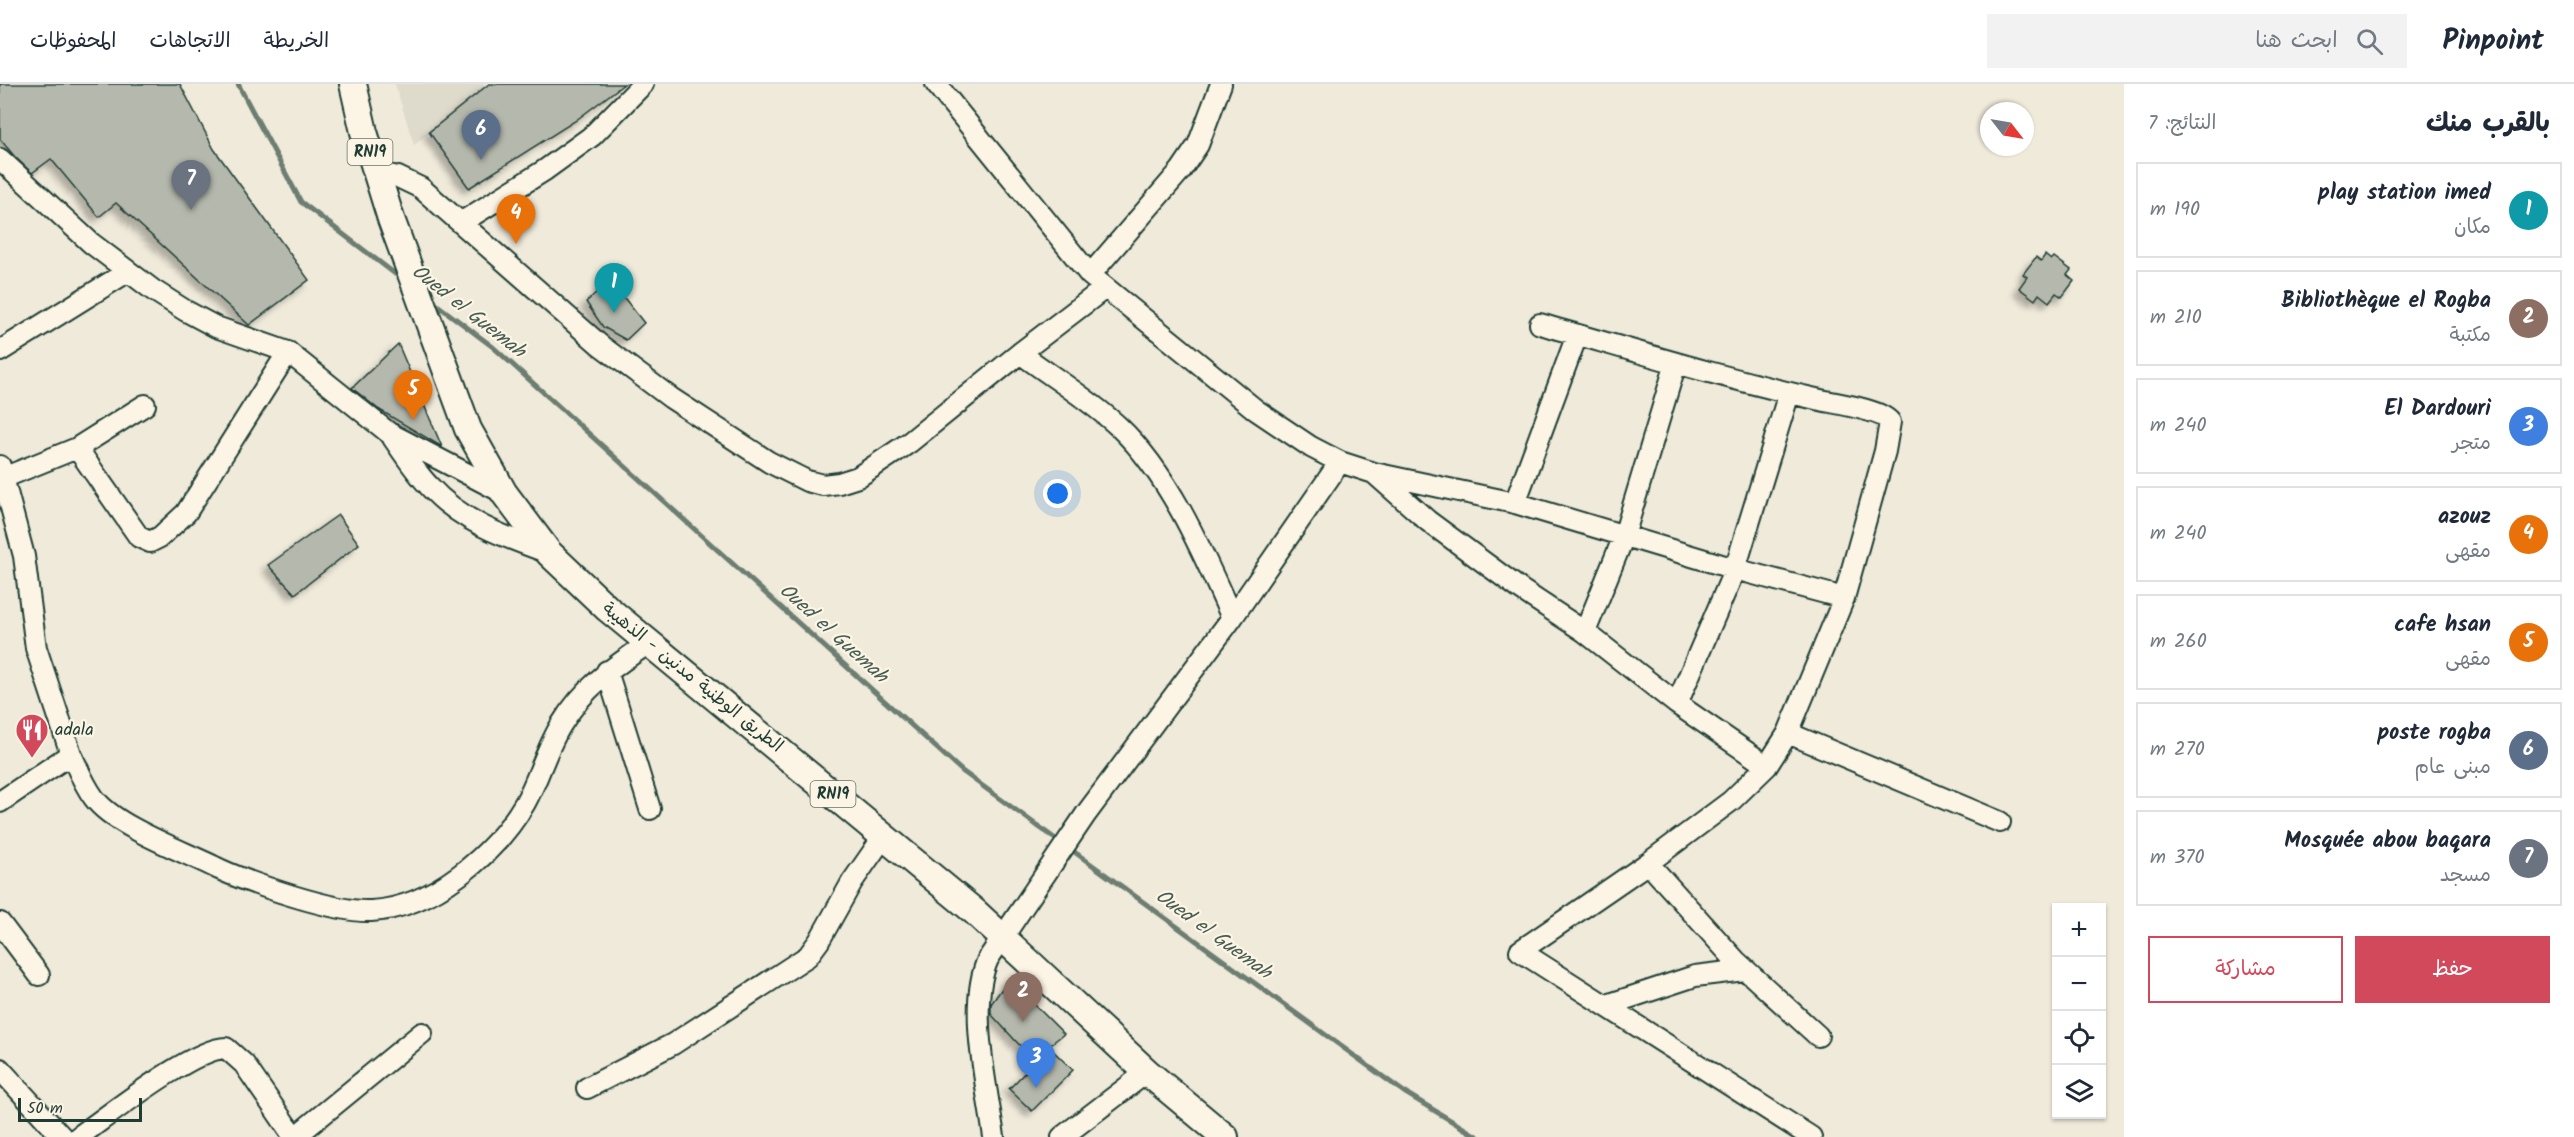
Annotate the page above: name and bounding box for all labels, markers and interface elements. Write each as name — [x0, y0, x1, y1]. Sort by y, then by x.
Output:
search box — [1987, 14, 2407, 68]
text: Pinpoint — [2443, 19, 2544, 64]
text: ابحث هنا — [2255, 24, 2338, 59]
text: المحفوظات — [30, 25, 116, 58]
text: الاتجاهات — [149, 25, 231, 58]
text: الخريطة — [264, 25, 329, 58]
icon: search — [2353, 25, 2386, 58]
north arrow — [1980, 102, 2034, 156]
text: بالقرب منك — [2426, 103, 2550, 145]
text: النتائج: 7 — [2148, 108, 2216, 140]
pin: 6 — [462, 110, 500, 160]
road number: RN19 — [348, 139, 392, 165]
pin: 7 — [172, 160, 210, 210]
text: play station imed — [2318, 176, 2491, 211]
pin: 4 — [496, 194, 536, 244]
text: 190 m — [2150, 194, 2200, 226]
text: 1 — [2525, 194, 2532, 226]
text: مكان — [2454, 212, 2491, 244]
water label: Oued el Guemah — [404, 257, 534, 368]
pin: 1 — [594, 264, 634, 313]
text: Bibliothèque el Rogba — [2281, 284, 2491, 319]
text: 210 m — [2150, 302, 2202, 334]
text: 2 — [2523, 302, 2534, 334]
text: مكتبة — [2449, 320, 2491, 352]
pin: 5 — [394, 370, 432, 420]
text: El Dardouri — [2384, 392, 2491, 427]
text: 240 m — [2150, 410, 2207, 442]
text: 3 — [2523, 410, 2534, 442]
text: متجر — [2452, 428, 2491, 460]
your location — [1043, 479, 1072, 508]
text: azouz — [2438, 500, 2491, 535]
text: 240 m — [2150, 518, 2207, 550]
text: 4 — [2523, 518, 2534, 550]
text: مقهى — [2445, 536, 2491, 568]
water label: Oued el Guemah — [771, 576, 897, 693]
street label: الطريق الوطنية مدنين - الذهيبة — [595, 595, 789, 761]
text: cafe hsan — [2394, 608, 2491, 643]
text: 260 m — [2150, 626, 2207, 658]
text: 5 — [2523, 626, 2534, 658]
text: مقهى — [2445, 644, 2491, 676]
restaurant icon: adala — [14, 712, 50, 759]
place label: adala — [55, 716, 94, 745]
text: poste rogba — [2377, 716, 2491, 751]
text: 270 m — [2150, 734, 2205, 766]
text: 6 — [2523, 734, 2534, 766]
text: مبنى عام — [2414, 752, 2491, 784]
road number: RN19 — [810, 781, 856, 807]
text: Mosquée abou baqara — [2284, 824, 2491, 859]
text: 370 m — [2150, 842, 2205, 874]
text: 7 — [2524, 842, 2533, 874]
text: مسجد — [2440, 860, 2491, 892]
water label: Oued el Guemah — [1148, 882, 1280, 990]
map controls — [2052, 903, 2106, 1119]
button: + — [2052, 903, 2106, 957]
button: مشاركة — [2148, 936, 2343, 1003]
button: حفظ — [2355, 936, 2550, 1003]
button: − — [2052, 957, 2106, 1011]
pin: 2 — [1004, 972, 1042, 1022]
button: locate — [2052, 1011, 2106, 1065]
pin: 3 — [1016, 1038, 1056, 1088]
button: layers — [2052, 1065, 2106, 1119]
scale bar — [18, 1095, 142, 1122]
text: 50 m — [27, 1096, 63, 1121]

